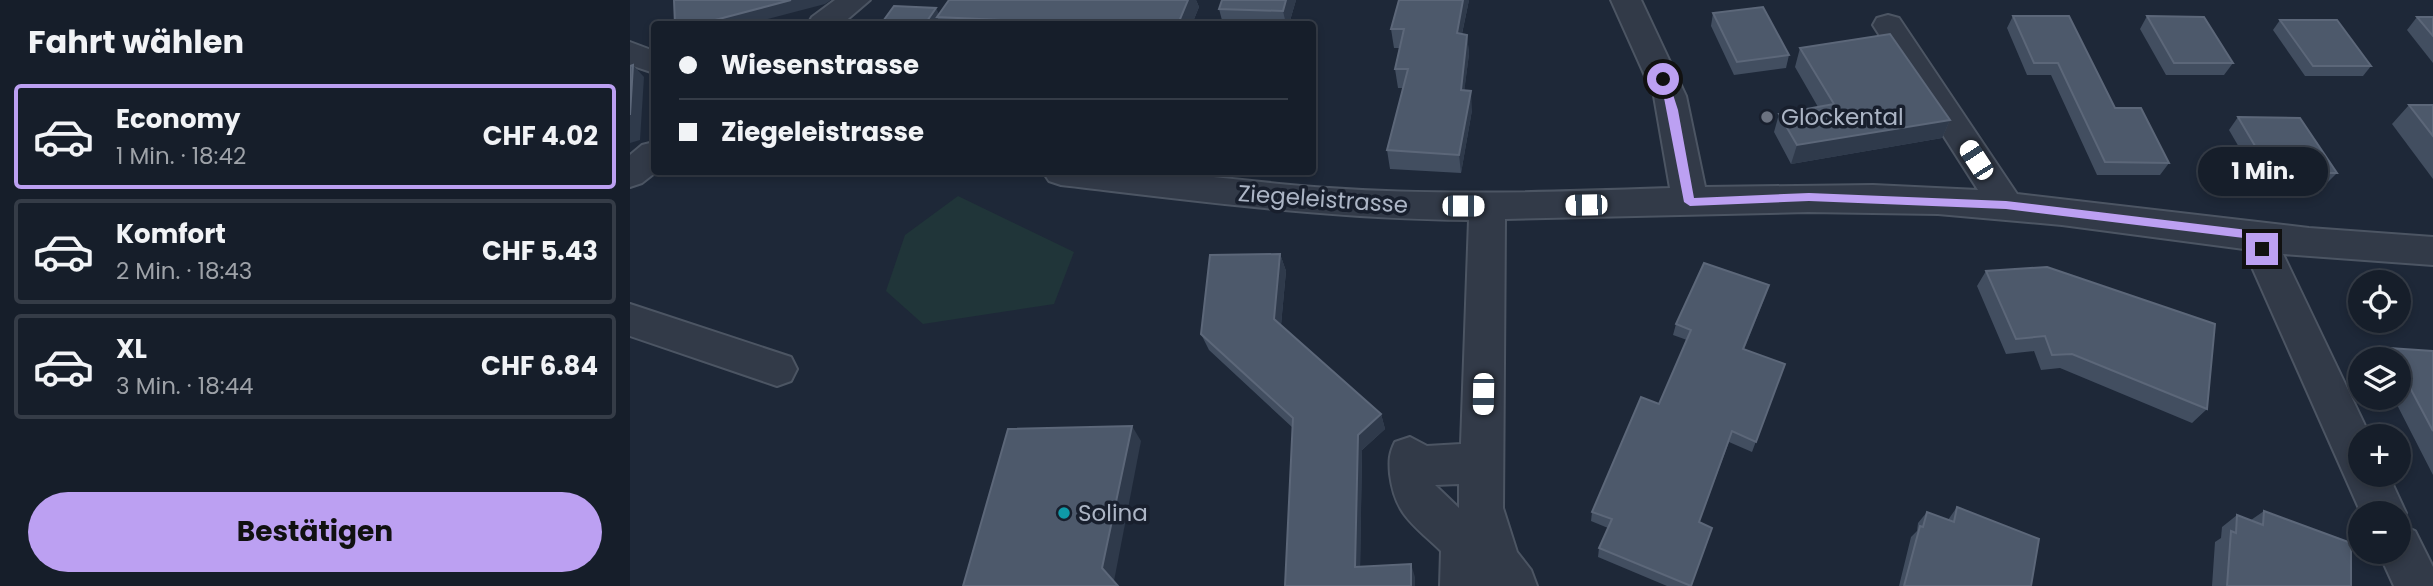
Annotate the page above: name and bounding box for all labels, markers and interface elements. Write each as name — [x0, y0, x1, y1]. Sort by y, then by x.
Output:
text: Fahrt wählen — [28, 19, 244, 64]
text: Wiesenstrasse — [721, 47, 919, 83]
route start — [1647, 63, 1679, 95]
text: Economy — [116, 101, 240, 137]
place label: Glockental — [1781, 101, 1904, 133]
icon: car — [32, 105, 95, 168]
marker: Glockental — [1759, 109, 1775, 125]
text: Ziegeleistrasse — [721, 114, 924, 150]
text: CHF 4.02 — [483, 118, 598, 154]
car — [1956, 137, 1997, 183]
text: 1 Min. · 18:42 — [116, 140, 246, 172]
callout: 1 Min. — [2197, 148, 2327, 196]
text: 1 Min. — [2231, 155, 2295, 187]
street label: Ziegeleistrasse — [1237, 177, 1409, 221]
car — [1565, 194, 1608, 216]
car — [1443, 196, 1485, 217]
text: Komfort — [116, 216, 226, 252]
icon: car — [32, 220, 95, 283]
text: CHF 5.43 — [482, 233, 598, 269]
route end — [2246, 233, 2278, 265]
text: 2 Min. · 18:43 — [116, 255, 252, 287]
map controls — [2348, 270, 2411, 564]
button: locate — [2348, 270, 2411, 333]
text: XL — [116, 331, 147, 367]
icon: car — [32, 335, 95, 398]
button: layers — [2348, 347, 2411, 410]
text: CHF 6.84 — [481, 348, 598, 384]
text: 3 Min. · 18:44 — [116, 370, 254, 402]
car — [1473, 373, 1494, 415]
button: + — [2348, 424, 2411, 487]
button: Bestätigen — [28, 492, 602, 572]
place label: Solina — [1078, 497, 1148, 529]
button: − — [2348, 501, 2411, 564]
marker: Solina — [1056, 505, 1072, 521]

